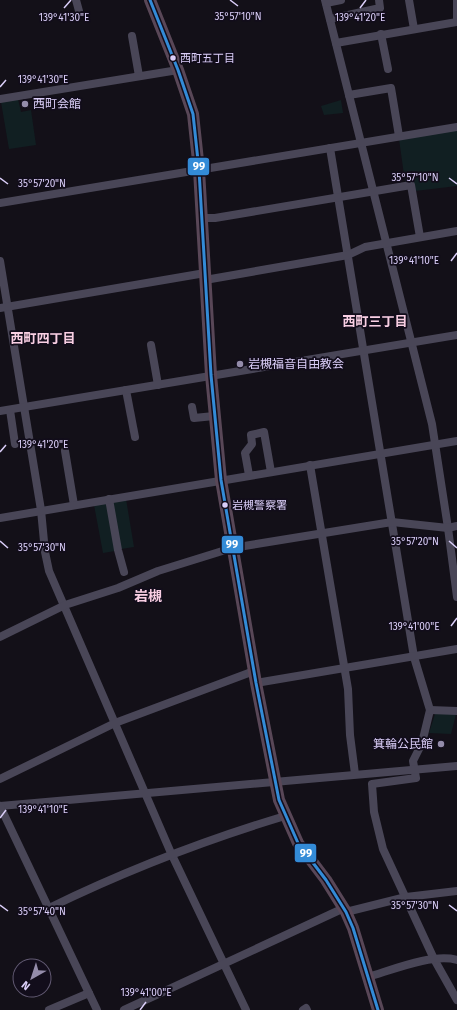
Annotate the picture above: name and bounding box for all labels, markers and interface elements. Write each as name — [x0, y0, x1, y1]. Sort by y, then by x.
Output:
text: 35°57'10"N — [214, 11, 262, 23]
text: 139°41'30"E — [39, 12, 89, 24]
text: 139°41'20"E — [335, 12, 385, 24]
place label: 西町五丁目 — [180, 52, 235, 65]
marker: 西町五丁目 — [168, 53, 178, 63]
text: 139°41'30"E — [18, 74, 68, 86]
place label: 西町会館 — [33, 97, 81, 111]
marker: 西町会館 — [20, 99, 30, 109]
line badge: 99 — [187, 157, 210, 176]
text: 99 — [193, 160, 205, 173]
text: 35°57'10"N — [391, 172, 439, 184]
text: 35°57'20"N — [18, 178, 66, 190]
text: 139°41'10"E — [389, 255, 439, 267]
district label: 西町三丁目 — [342, 314, 408, 329]
district label: 西町四丁目 — [10, 331, 76, 346]
place label: 岩槻福音自由教会 — [248, 357, 344, 371]
marker: 岩槻福音自由教会 — [235, 359, 245, 369]
text: 139°41'20"E — [18, 439, 68, 451]
place label: 岩槻警察署 — [232, 499, 287, 512]
marker: 岩槻警察署 — [220, 500, 230, 510]
line badge: 99 — [221, 535, 244, 554]
text: 35°57'20"N — [391, 536, 439, 548]
text: 99 — [226, 538, 238, 551]
text: 35°57'30"N — [18, 542, 66, 554]
district label: 岩槻 — [134, 588, 162, 605]
text: 139°41'00"E — [388, 621, 440, 633]
place label: 箕輪公民館 — [373, 737, 433, 751]
marker: 箕輪公民館 — [436, 739, 446, 749]
text: 139°41'10"E — [18, 804, 68, 816]
line badge: 99 — [294, 843, 317, 863]
text: 99 — [300, 847, 312, 860]
text: 35°57'30"N — [391, 900, 439, 912]
text: 35°57'40"N — [18, 906, 66, 918]
north arrow — [12, 958, 52, 998]
text: N — [19, 978, 33, 993]
text: 139°41'00"E — [120, 987, 172, 999]

